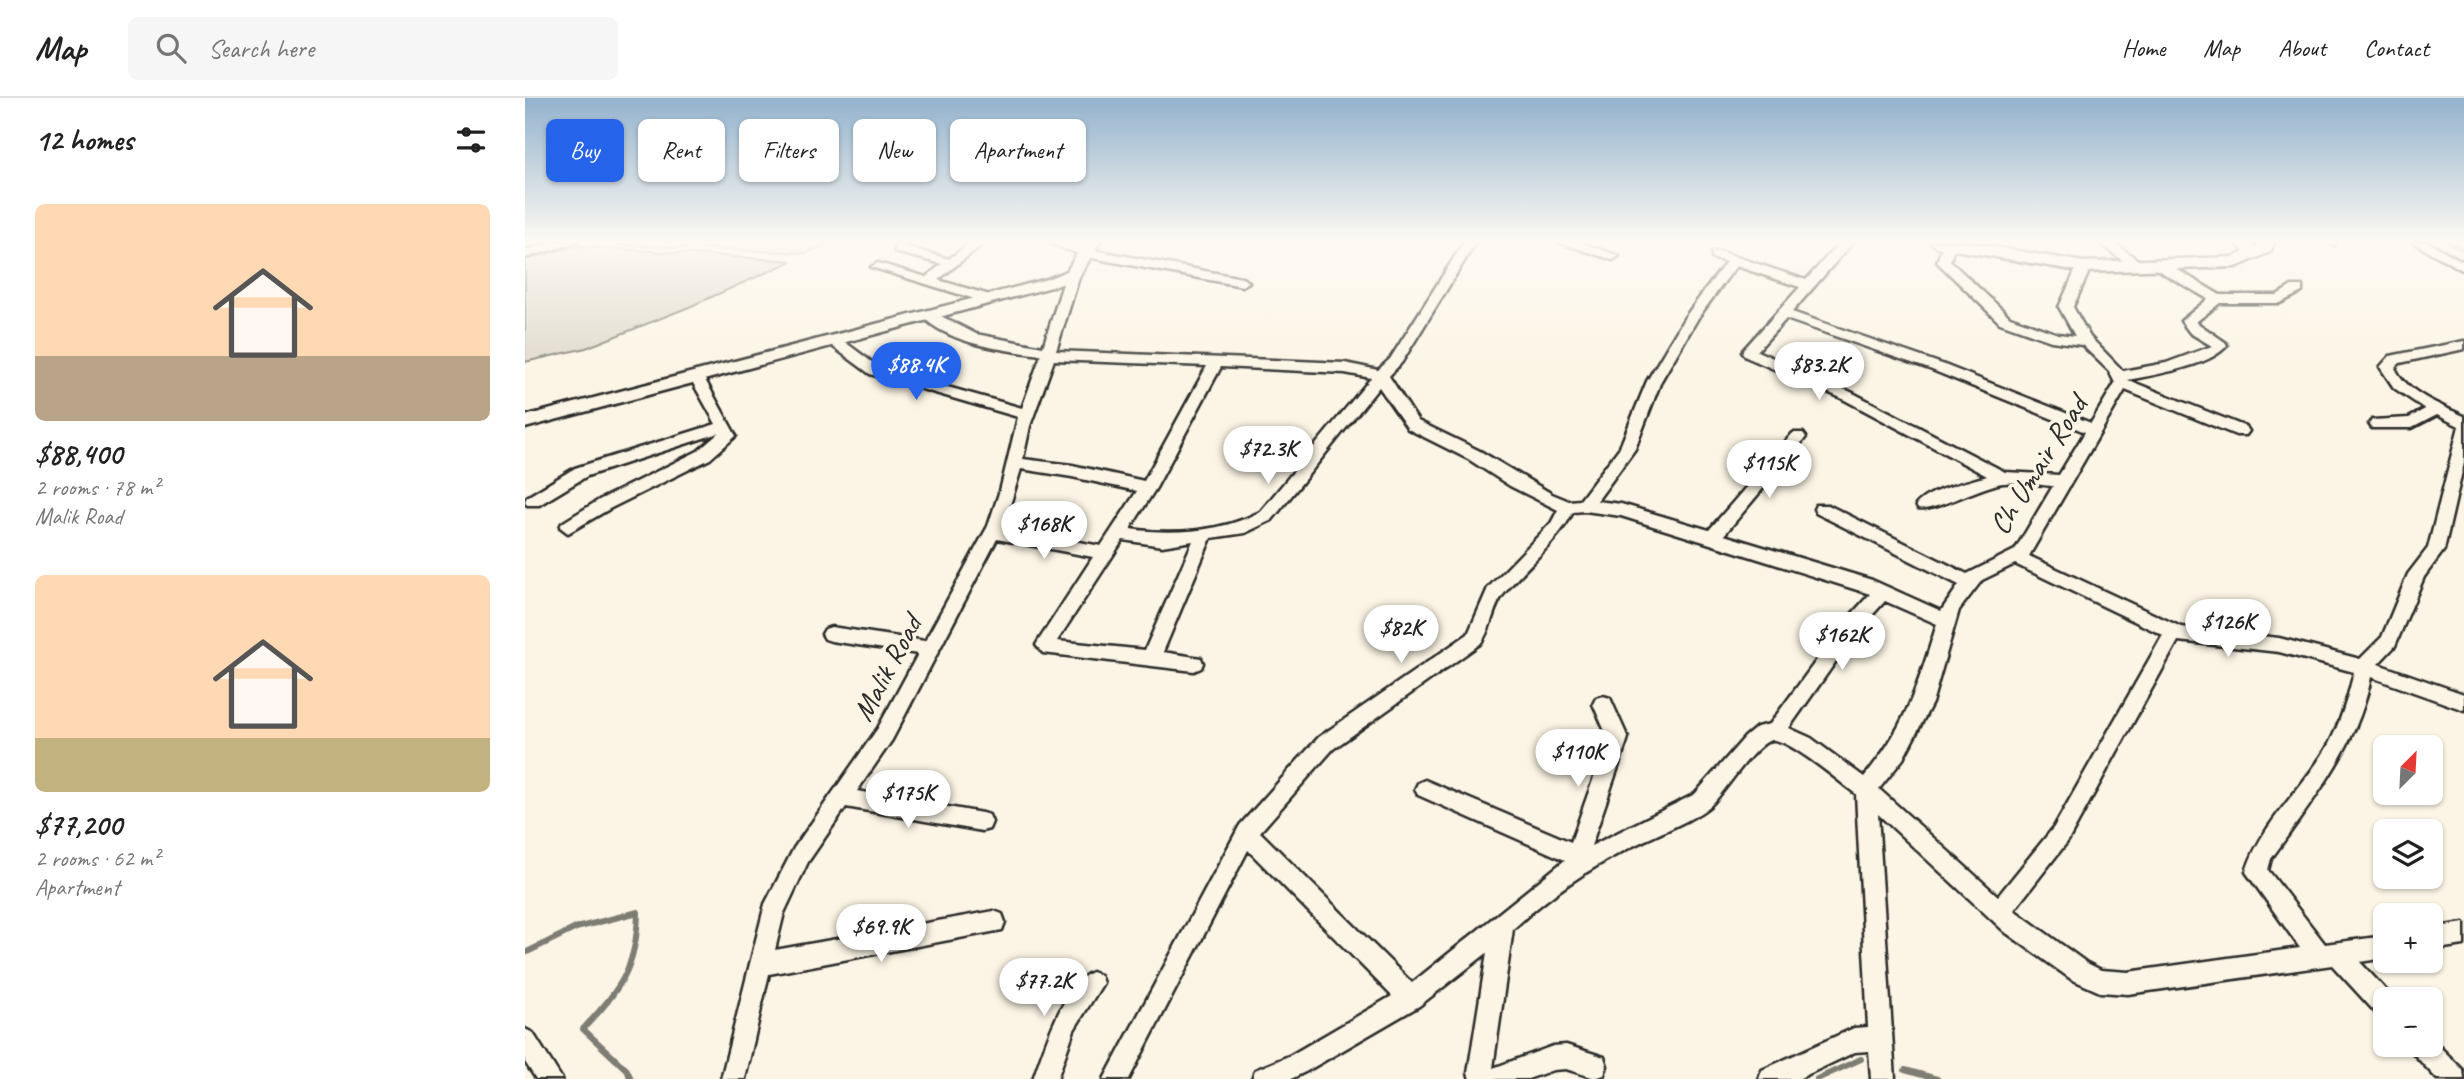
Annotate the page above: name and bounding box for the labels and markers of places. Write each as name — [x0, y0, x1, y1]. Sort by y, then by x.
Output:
pin: $88.4K — [859, 342, 973, 402]
pin: $83.2K — [1762, 342, 1876, 402]
pin: $72.3K — [1211, 426, 1325, 486]
pin: $115K — [1720, 440, 1818, 500]
pin: $168K — [995, 502, 1093, 561]
pin: $126K — [2179, 600, 2277, 659]
pin: $82K — [1360, 606, 1442, 665]
pin: $162K — [1793, 612, 1891, 672]
pin: $110K — [1529, 730, 1627, 789]
pin: $175K — [859, 770, 957, 830]
pin: $69.9K — [824, 904, 938, 964]
pin: $77.2K — [987, 958, 1101, 1018]

